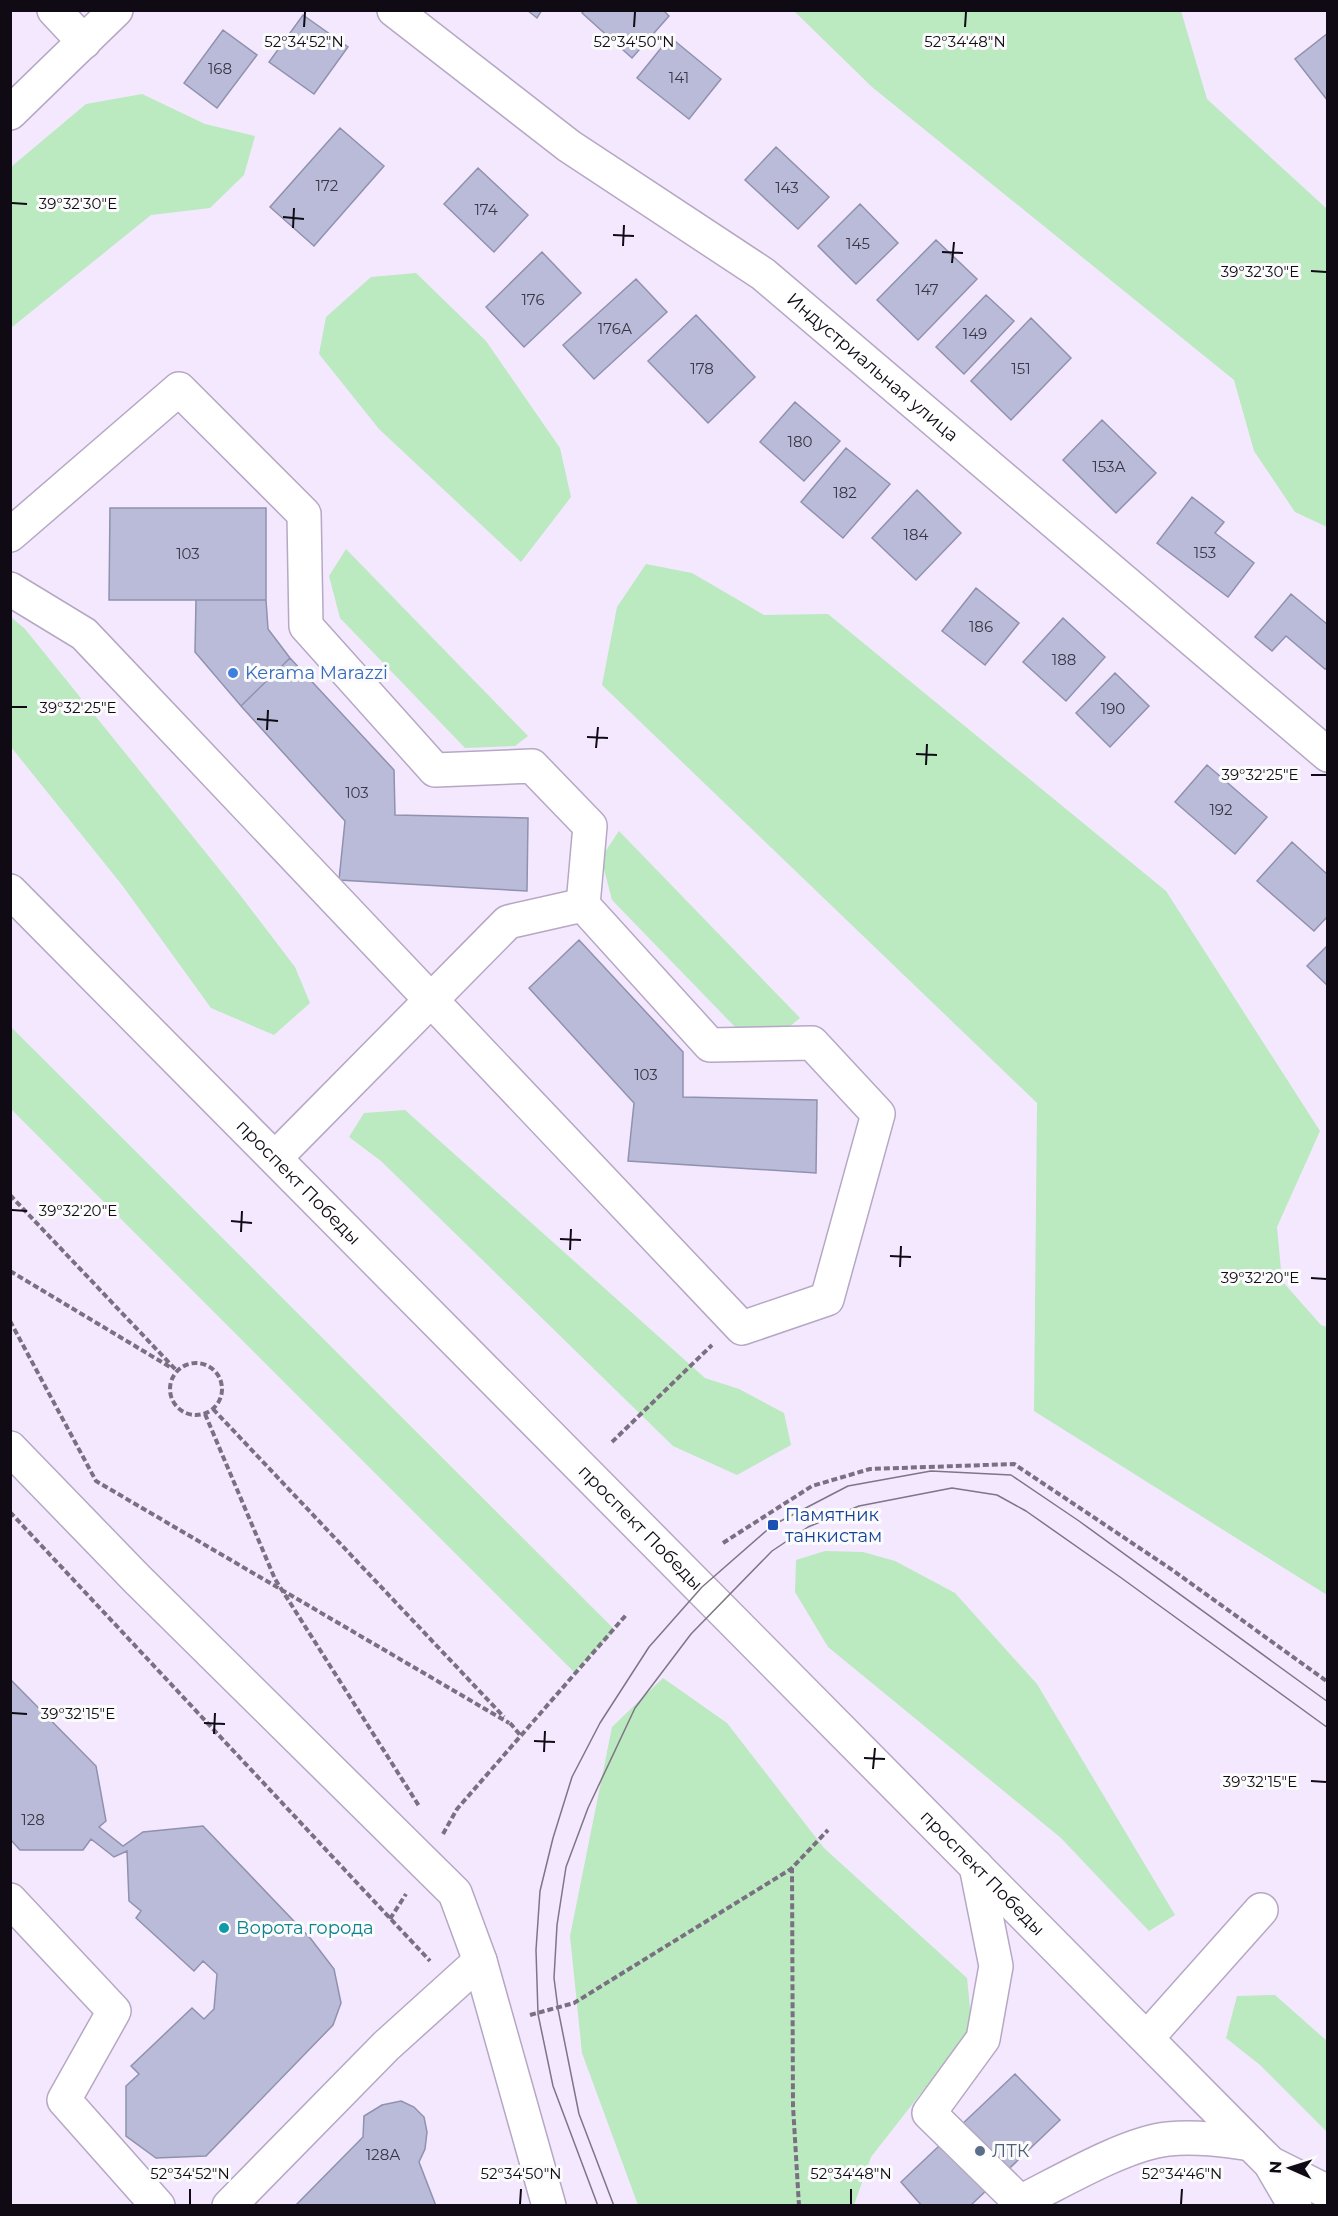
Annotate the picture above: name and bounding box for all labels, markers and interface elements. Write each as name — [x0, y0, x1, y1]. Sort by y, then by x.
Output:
text: 52°34'52"N — [264, 32, 344, 51]
text: 52°34'50"N — [594, 32, 674, 51]
text: 52°34'48"N — [924, 32, 1006, 51]
house number: 168 — [208, 59, 232, 78]
house number: 141 — [669, 68, 689, 87]
house number: 172 — [316, 176, 338, 195]
house number: 143 — [775, 178, 799, 197]
text: 39°32'30"E — [39, 194, 117, 213]
house number: 174 — [474, 200, 498, 219]
house number: 145 — [846, 234, 870, 253]
text: 39°32'30"E — [1221, 262, 1299, 281]
house number: 147 — [915, 280, 939, 299]
street label: Индустриальная улица — [782, 288, 963, 446]
house number: 176 — [521, 290, 545, 309]
house number: 176А — [598, 319, 632, 338]
house number: 149 — [963, 324, 987, 343]
house number: 178 — [690, 359, 714, 378]
house number: 151 — [1011, 359, 1031, 378]
house number: 180 — [788, 432, 813, 451]
house number: 153А — [1092, 457, 1126, 476]
house number: 182 — [833, 483, 857, 502]
house number: 184 — [904, 525, 929, 544]
house number: 153 — [1194, 543, 1216, 562]
house number: 103 — [176, 544, 200, 563]
house number: 186 — [969, 617, 993, 636]
house number: 188 — [1052, 650, 1076, 669]
place label: Kerama Marazzi — [245, 662, 388, 684]
marker: Kerama Marazzi — [226, 666, 240, 680]
text: 39°32'25"E — [39, 698, 117, 717]
house number: 190 — [1101, 699, 1125, 718]
text: 39°32'25"E — [1221, 765, 1299, 784]
house number: 103 — [345, 783, 369, 802]
house number: 192 — [1209, 800, 1233, 819]
house number: 103 — [634, 1065, 658, 1084]
street label: проспект Победы — [232, 1115, 365, 1250]
text: 39°32'20"E — [39, 1201, 117, 1220]
text: 39°32'20"E — [1221, 1268, 1299, 1287]
street label: проспект Победы — [574, 1460, 707, 1595]
place label: Памятник танкистам — [785, 1504, 882, 1547]
marker: Памятник танкистам — [766, 1518, 780, 1532]
text: 39°32'15"E — [41, 1704, 115, 1723]
text: 39°32'15"E — [1223, 1772, 1297, 1791]
street label: проспект Победы — [916, 1806, 1049, 1940]
house number: 128 — [21, 1810, 45, 1829]
place label: Ворота города — [236, 1917, 374, 1939]
marker: Ворота города — [217, 1921, 231, 1935]
north arrow — [1260, 2138, 1320, 2198]
place label: ЛТК — [992, 2140, 1030, 2162]
marker: ЛТК — [973, 2144, 987, 2158]
house number: 128А — [366, 2145, 400, 2164]
text: N — [1266, 2160, 1285, 2174]
text: 52°34'52"N — [150, 2164, 230, 2183]
text: 52°34'50"N — [481, 2164, 561, 2183]
text: 52°34'48"N — [810, 2164, 892, 2183]
text: 52°34'46"N — [1142, 2164, 1222, 2183]

